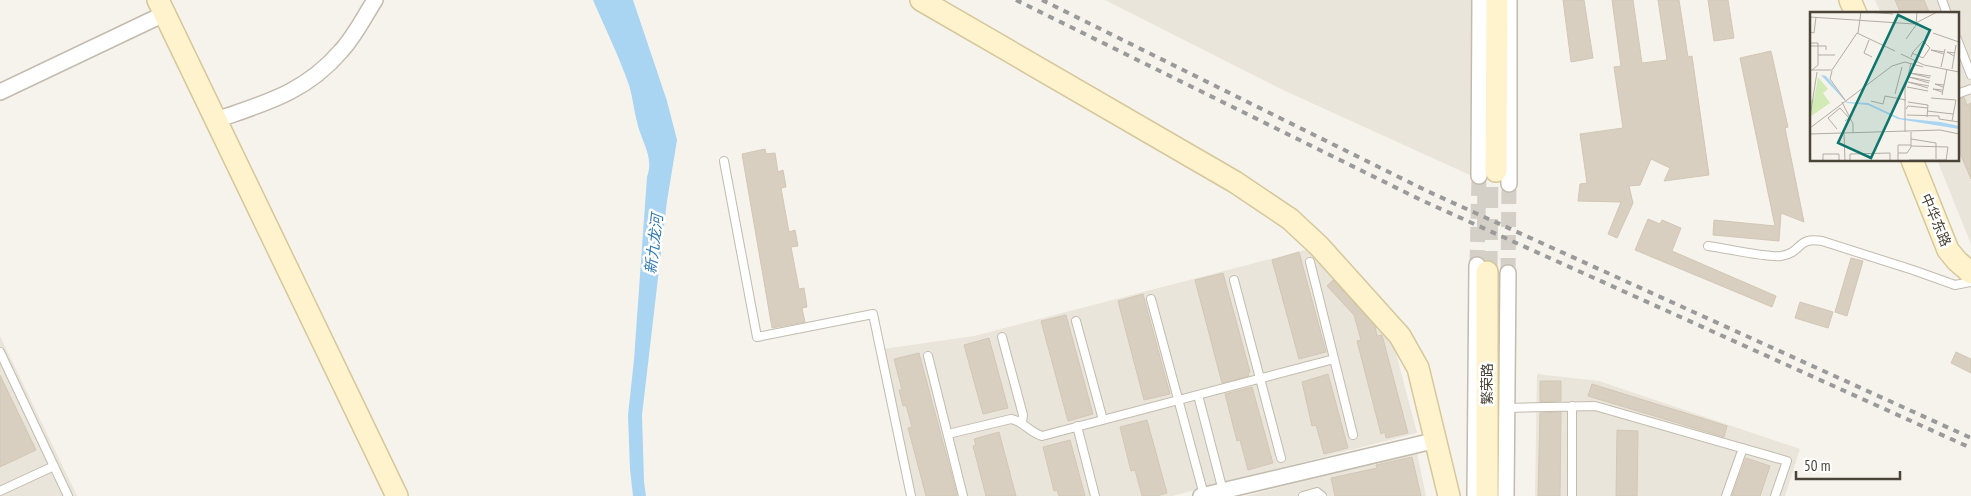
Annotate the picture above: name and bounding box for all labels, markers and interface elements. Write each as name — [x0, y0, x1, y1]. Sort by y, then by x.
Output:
inset map — [1810, 12, 1958, 161]
street label: 中华东路 — [1917, 191, 1955, 249]
water label: 新九龙河 — [640, 210, 667, 275]
street label: 繁荣路 — [1478, 363, 1496, 405]
scale bar — [1796, 448, 1900, 480]
text: 50 m — [1804, 456, 1830, 475]

